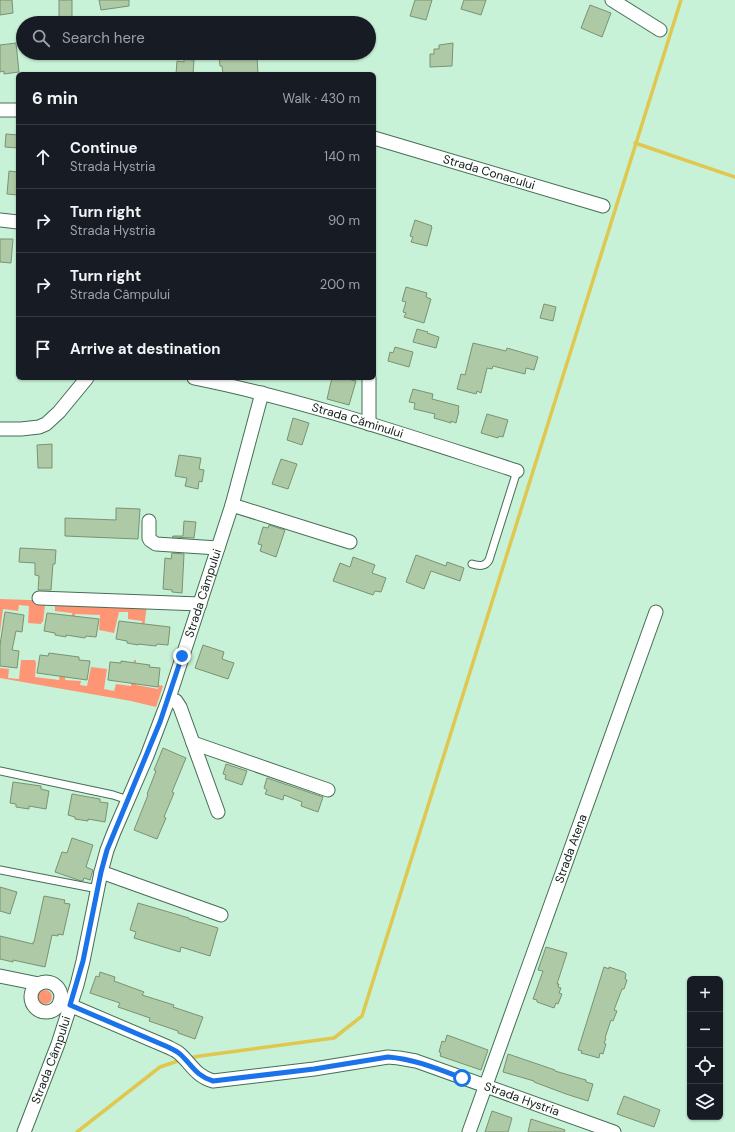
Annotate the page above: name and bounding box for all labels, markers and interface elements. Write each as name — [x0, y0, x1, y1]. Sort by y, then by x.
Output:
search box — [16, 16, 376, 60]
icon: search — [30, 27, 52, 49]
text: Search here — [62, 28, 145, 48]
text: 6 min — [32, 87, 78, 109]
text: Walk · 430 m — [283, 90, 360, 107]
text: Continue — [70, 138, 138, 158]
icon: ahead — [32, 146, 54, 168]
text: 140 m — [324, 148, 360, 165]
street label: Strada Conacului — [441, 151, 537, 193]
text: Strada Hystria — [70, 158, 155, 175]
text: Turn right — [70, 202, 141, 222]
icon: right — [32, 210, 54, 232]
text: 90 m — [328, 212, 360, 229]
text: Strada Hystria — [70, 222, 155, 239]
text: Turn right — [70, 266, 141, 286]
icon: right — [32, 274, 54, 296]
text: 200 m — [320, 276, 360, 293]
text: Strada Câmpului — [70, 286, 170, 303]
icon: arrive — [32, 338, 54, 360]
text: Arrive at destination — [70, 339, 221, 359]
street label: Strada Căminului — [310, 399, 405, 442]
street label: Strada Câmpului — [181, 547, 225, 640]
route end — [173, 647, 191, 665]
street label: Strada Atena — [551, 812, 591, 885]
map controls — [687, 976, 723, 1120]
button: + — [687, 976, 723, 1012]
button: − — [687, 1012, 723, 1048]
street label: Strada Câmpului — [28, 1014, 75, 1106]
button: locate — [687, 1048, 723, 1084]
route start — [453, 1069, 471, 1087]
street label: Strada Hystria — [482, 1078, 562, 1120]
button: layers — [687, 1084, 723, 1120]

